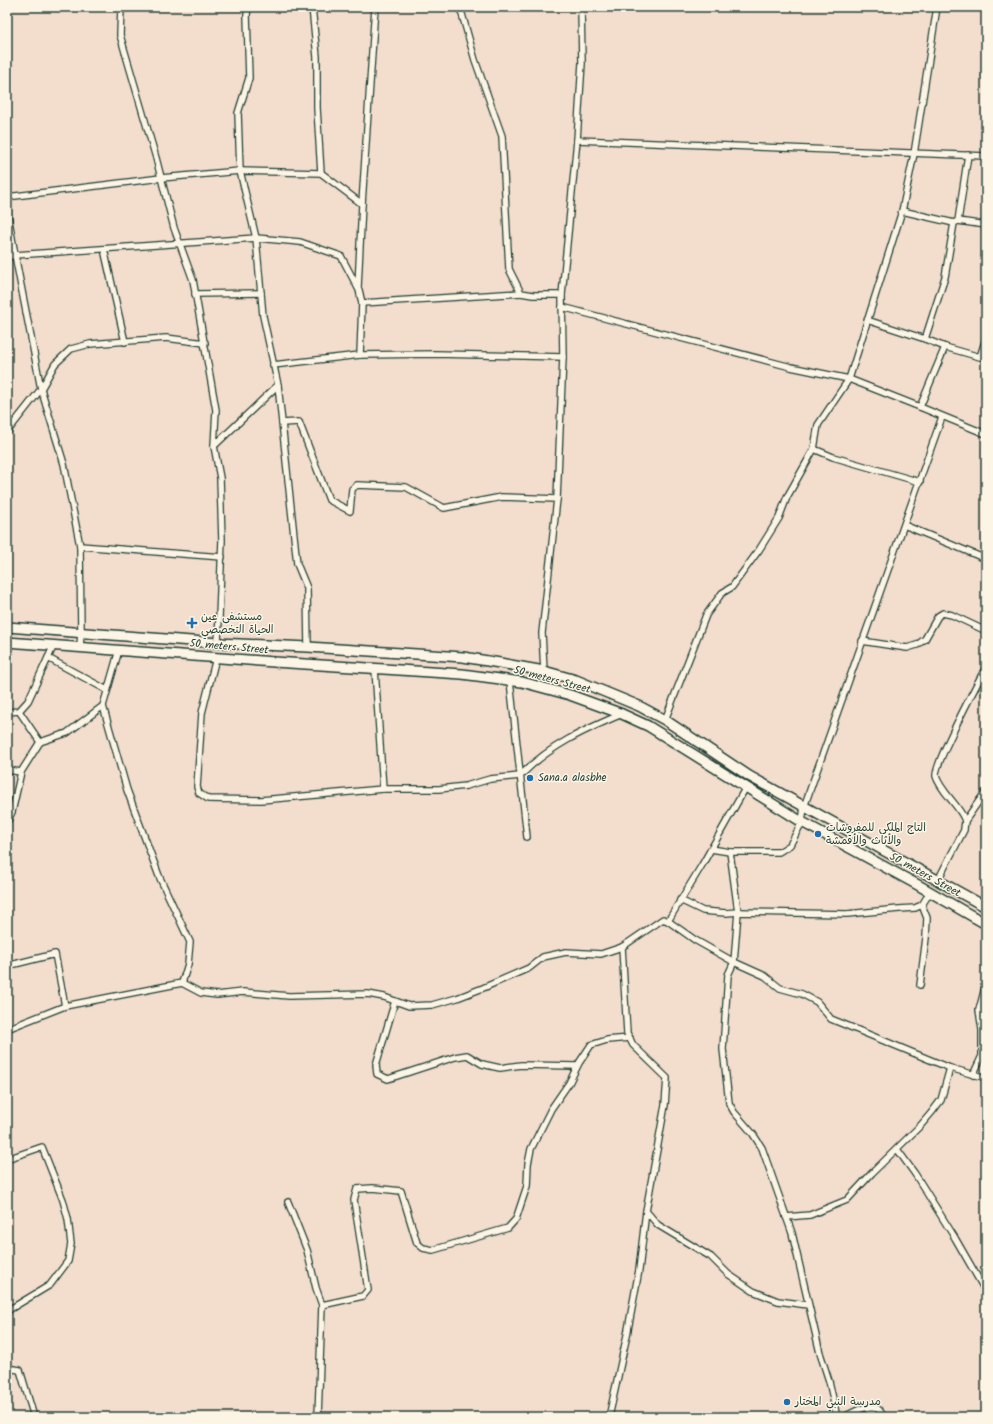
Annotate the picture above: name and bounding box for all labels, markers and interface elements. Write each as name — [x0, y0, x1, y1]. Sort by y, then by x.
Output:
place label: مستشفى عين الحياة التخصصي — [201, 608, 274, 640]
marker: مستشفى عين الحياة التخصصي — [186, 617, 198, 629]
street label: 50 meters Street — [189, 635, 270, 659]
street label: 50 meters Street — [511, 661, 593, 699]
place label: Sana.a alasbhe — [538, 769, 607, 787]
marker: Sana.a alasbhe — [525, 773, 535, 783]
place label: التاج الملكي للمفروشات والأثاث والأقمشة — [826, 819, 926, 850]
marker: التاج الملكي للمفروشات والأثاث والأقمشة — [813, 829, 823, 839]
street label: 50 meters Street — [886, 848, 965, 902]
place label: مدرسة النبي المختار — [794, 1393, 881, 1412]
marker: مدرسة النبي المختار — [782, 1397, 792, 1407]

